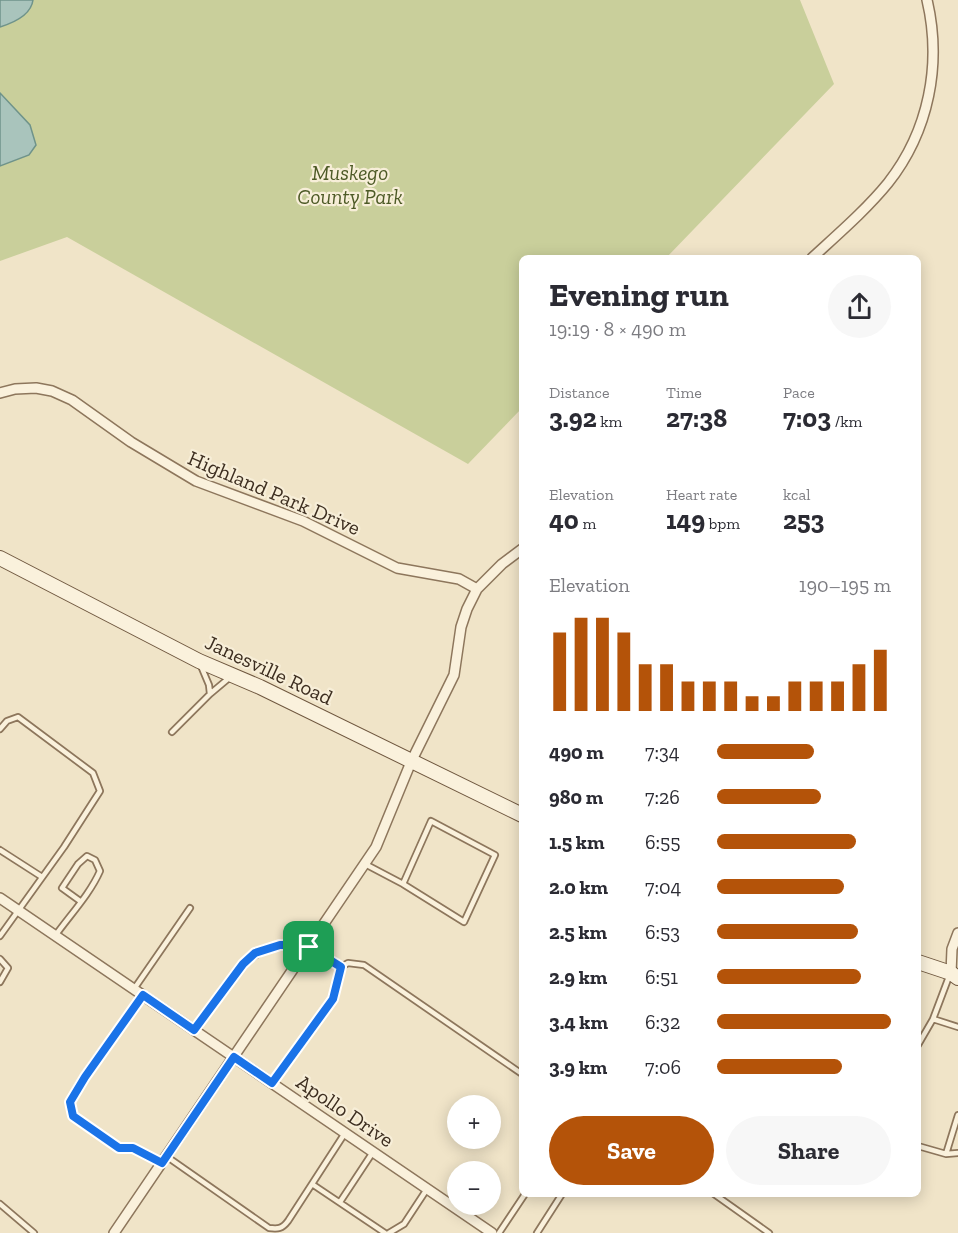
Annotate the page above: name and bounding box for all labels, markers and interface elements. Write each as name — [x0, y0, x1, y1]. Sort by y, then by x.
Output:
park label: Muskego County Park — [297, 160, 403, 209]
text: Evening run — [549, 275, 729, 314]
button: share — [828, 275, 891, 338]
text: 19:19 · 8 × 490 m — [549, 317, 686, 341]
text: Distance — [549, 383, 610, 402]
text: Time — [666, 383, 702, 402]
text: Pace — [783, 383, 815, 402]
text: 3.92 — [549, 402, 597, 434]
text: 27:38 — [666, 402, 727, 434]
text: 7:03 — [783, 402, 831, 434]
text: km — [597, 412, 622, 431]
text: /km — [831, 412, 862, 431]
street label: Highland Park Drive — [184, 445, 364, 540]
text: Elevation — [549, 485, 614, 504]
text: Heart rate — [666, 485, 737, 504]
text: kcal — [783, 485, 810, 504]
text: 40 — [549, 504, 579, 536]
text: 149 — [666, 504, 705, 536]
text: 253 — [783, 504, 824, 536]
text: m — [579, 514, 596, 533]
text: bpm — [705, 514, 740, 533]
text: Elevation — [549, 573, 630, 597]
text: 190–195 m — [799, 573, 891, 597]
street label: Janesville Road — [201, 629, 337, 710]
text: 490 m — [549, 740, 604, 764]
text: 7:34 — [645, 740, 679, 764]
text: 980 m — [549, 785, 603, 809]
text: 7:26 — [645, 785, 680, 809]
text: 1.5 km — [549, 830, 604, 854]
text: 6:55 — [645, 830, 681, 854]
text: 2.0 km — [549, 875, 608, 899]
text: 7:04 — [645, 875, 681, 899]
text: 2.5 km — [549, 920, 607, 944]
text: 6:53 — [645, 920, 680, 944]
pin — [283, 921, 334, 972]
icon: arrive — [292, 930, 325, 963]
text: 2.9 km — [549, 965, 607, 989]
text: 6:51 — [645, 965, 678, 989]
text: 3.4 km — [549, 1010, 608, 1034]
text: 6:32 — [645, 1010, 680, 1034]
text: 3.9 km — [549, 1055, 607, 1079]
text: 7:06 — [645, 1055, 681, 1079]
street label: Apollo Drive — [292, 1069, 399, 1152]
map controls — [447, 1095, 501, 1215]
button: + — [447, 1095, 501, 1149]
button: Save — [549, 1116, 714, 1185]
button: Share — [726, 1116, 891, 1185]
button: − — [447, 1161, 501, 1215]

